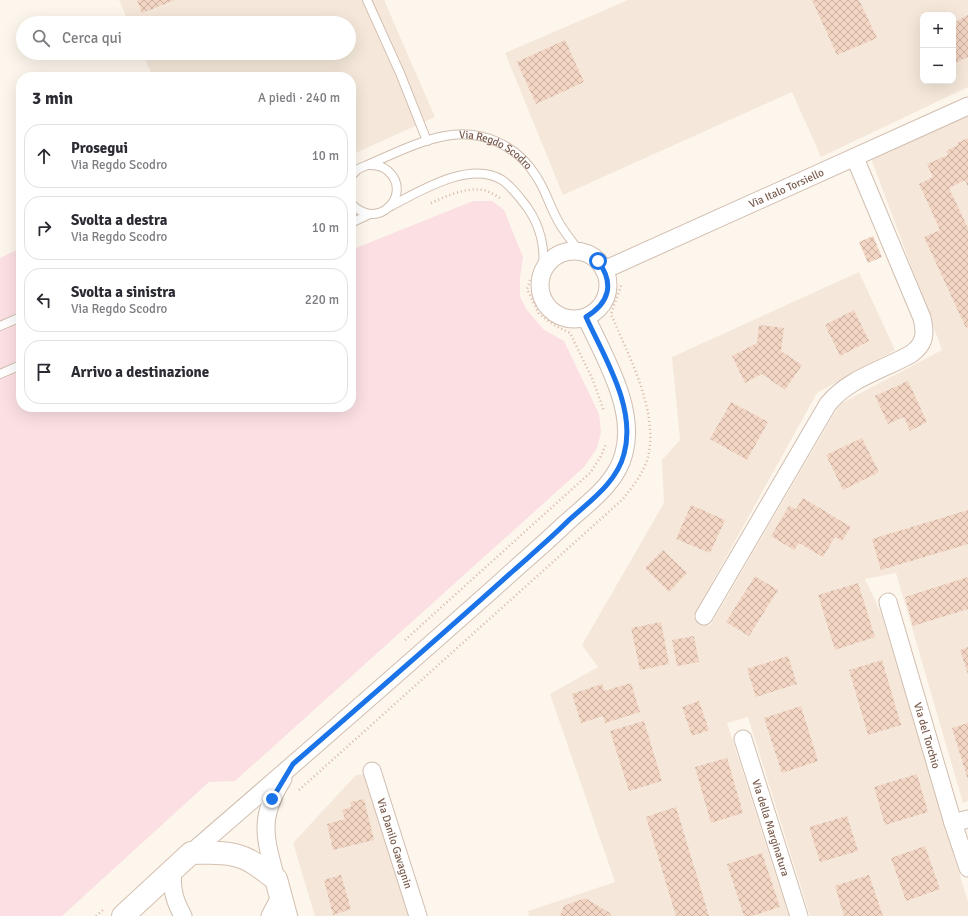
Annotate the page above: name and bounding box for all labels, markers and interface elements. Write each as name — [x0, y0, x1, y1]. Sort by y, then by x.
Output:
map controls — [920, 12, 956, 84]
button: + — [920, 12, 956, 48]
search box — [16, 16, 356, 60]
icon: search — [30, 27, 52, 49]
text: Cerca qui — [62, 29, 122, 47]
button: − — [920, 48, 956, 84]
text: 3 min — [32, 88, 73, 109]
text: A piedi · 240 m — [258, 90, 340, 106]
street label: Via Regdo Scodro — [459, 128, 535, 172]
text: Prosegui — [71, 139, 128, 157]
icon: ahead — [33, 145, 55, 167]
text: 10 m — [312, 148, 339, 164]
text: Via Regdo Scodro — [71, 157, 167, 173]
street label: Via Italo Torsiello — [747, 165, 826, 210]
text: Svolta a destra — [71, 211, 167, 229]
icon: right — [33, 217, 55, 239]
text: 10 m — [312, 220, 339, 236]
text: Via Regdo Scodro — [71, 229, 167, 245]
route start — [589, 252, 607, 270]
text: Svolta a sinistra — [71, 283, 176, 301]
icon: left — [33, 289, 55, 311]
text: 220 m — [305, 292, 339, 308]
text: Via Regdo Scodro — [71, 301, 167, 317]
icon: arrive — [33, 361, 55, 383]
text: Arrivo a destinazione — [71, 363, 209, 381]
street label: Via del Torchio — [911, 701, 943, 770]
street label: Via della Marginatura — [750, 777, 793, 878]
route end — [263, 790, 281, 808]
street label: Via Danilo Gavagnin — [375, 797, 415, 890]

